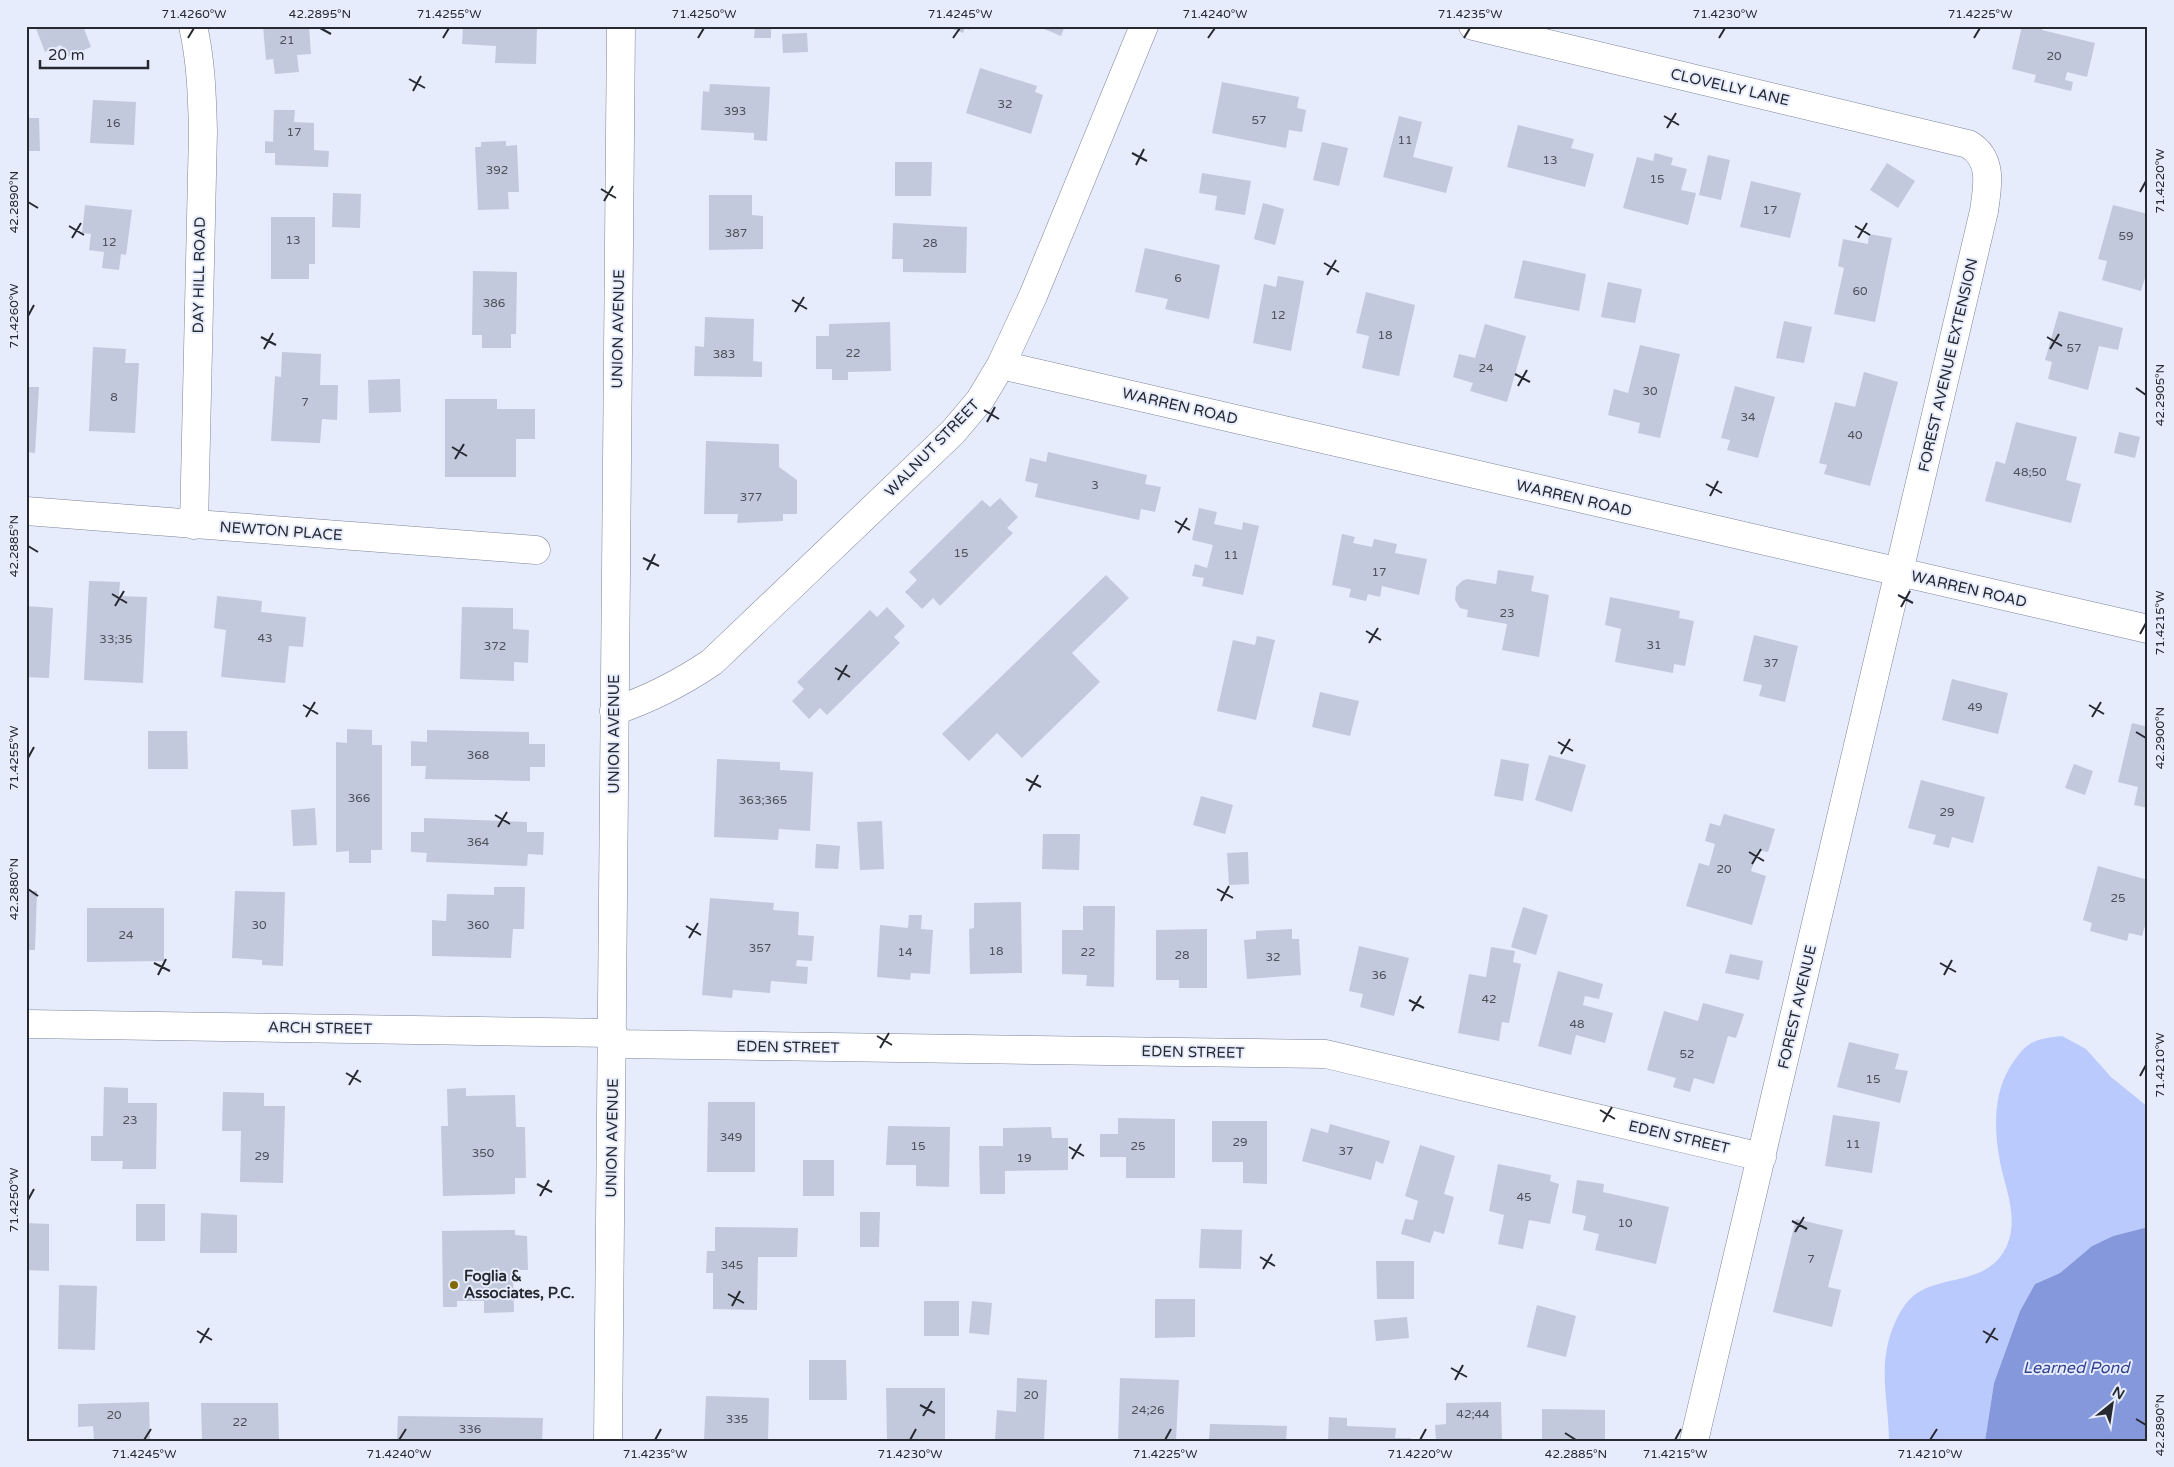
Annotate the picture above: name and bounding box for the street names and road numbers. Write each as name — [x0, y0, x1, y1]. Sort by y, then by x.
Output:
street label: CLOVELLY LANE — [1669, 65, 1791, 109]
street label: DAY HILL ROAD — [189, 217, 209, 333]
street label: FOREST AVENUE EXTENSION — [1915, 256, 1981, 474]
street label: UNION AVENUE — [608, 269, 628, 389]
street label: WARREN ROAD — [1120, 384, 1240, 428]
street label: WALNUT STREET — [881, 396, 983, 500]
street label: WARREN ROAD — [1514, 476, 1634, 520]
street label: NEWTON PLACE — [219, 518, 343, 544]
street label: WARREN ROAD — [1909, 567, 2029, 611]
street label: UNION AVENUE — [605, 674, 623, 794]
street label: FOREST AVENUE — [1774, 943, 1820, 1071]
street label: ARCH STREET — [268, 1018, 372, 1038]
street label: EDEN STREET — [736, 1037, 840, 1057]
street label: EDEN STREET — [1141, 1042, 1245, 1062]
street label: UNION AVENUE — [602, 1078, 622, 1198]
street label: EDEN STREET — [1627, 1117, 1731, 1157]

